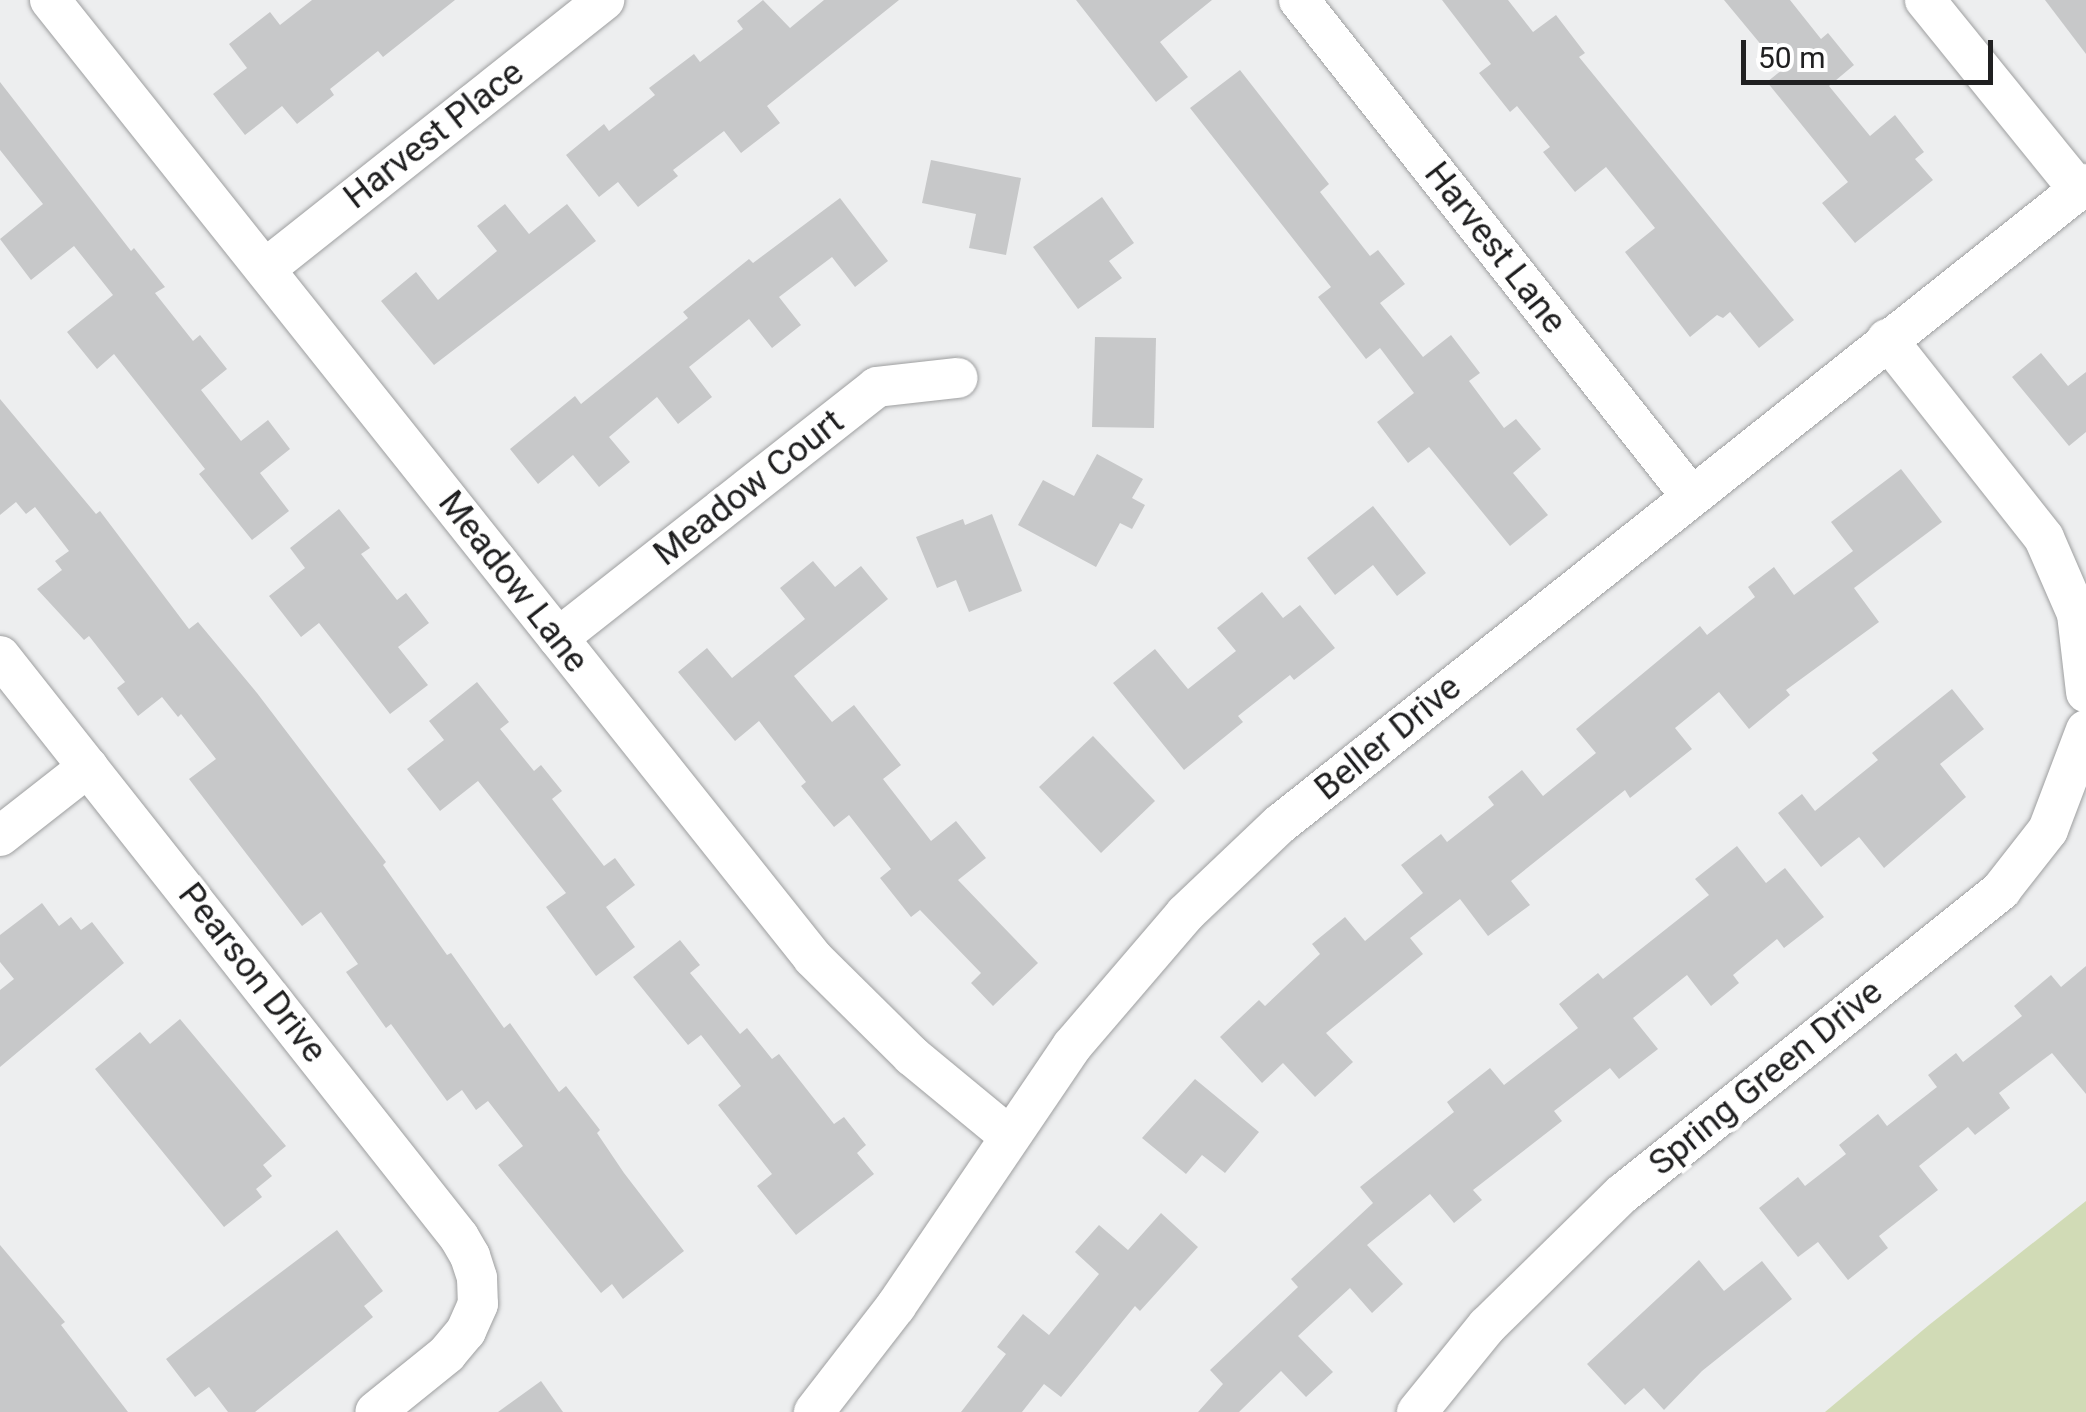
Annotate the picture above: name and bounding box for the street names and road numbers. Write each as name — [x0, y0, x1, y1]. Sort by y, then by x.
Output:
street label: Harvest Place — [336, 52, 532, 218]
street label: Harvest Lane — [1415, 154, 1575, 342]
street label: Meadow Court — [646, 401, 852, 575]
street label: Meadow Lane — [429, 483, 597, 681]
street label: Beller Drive — [1307, 667, 1469, 809]
street label: Pearson Drive — [169, 875, 335, 1071]
street label: Spring Green Drive — [1641, 971, 1891, 1185]

